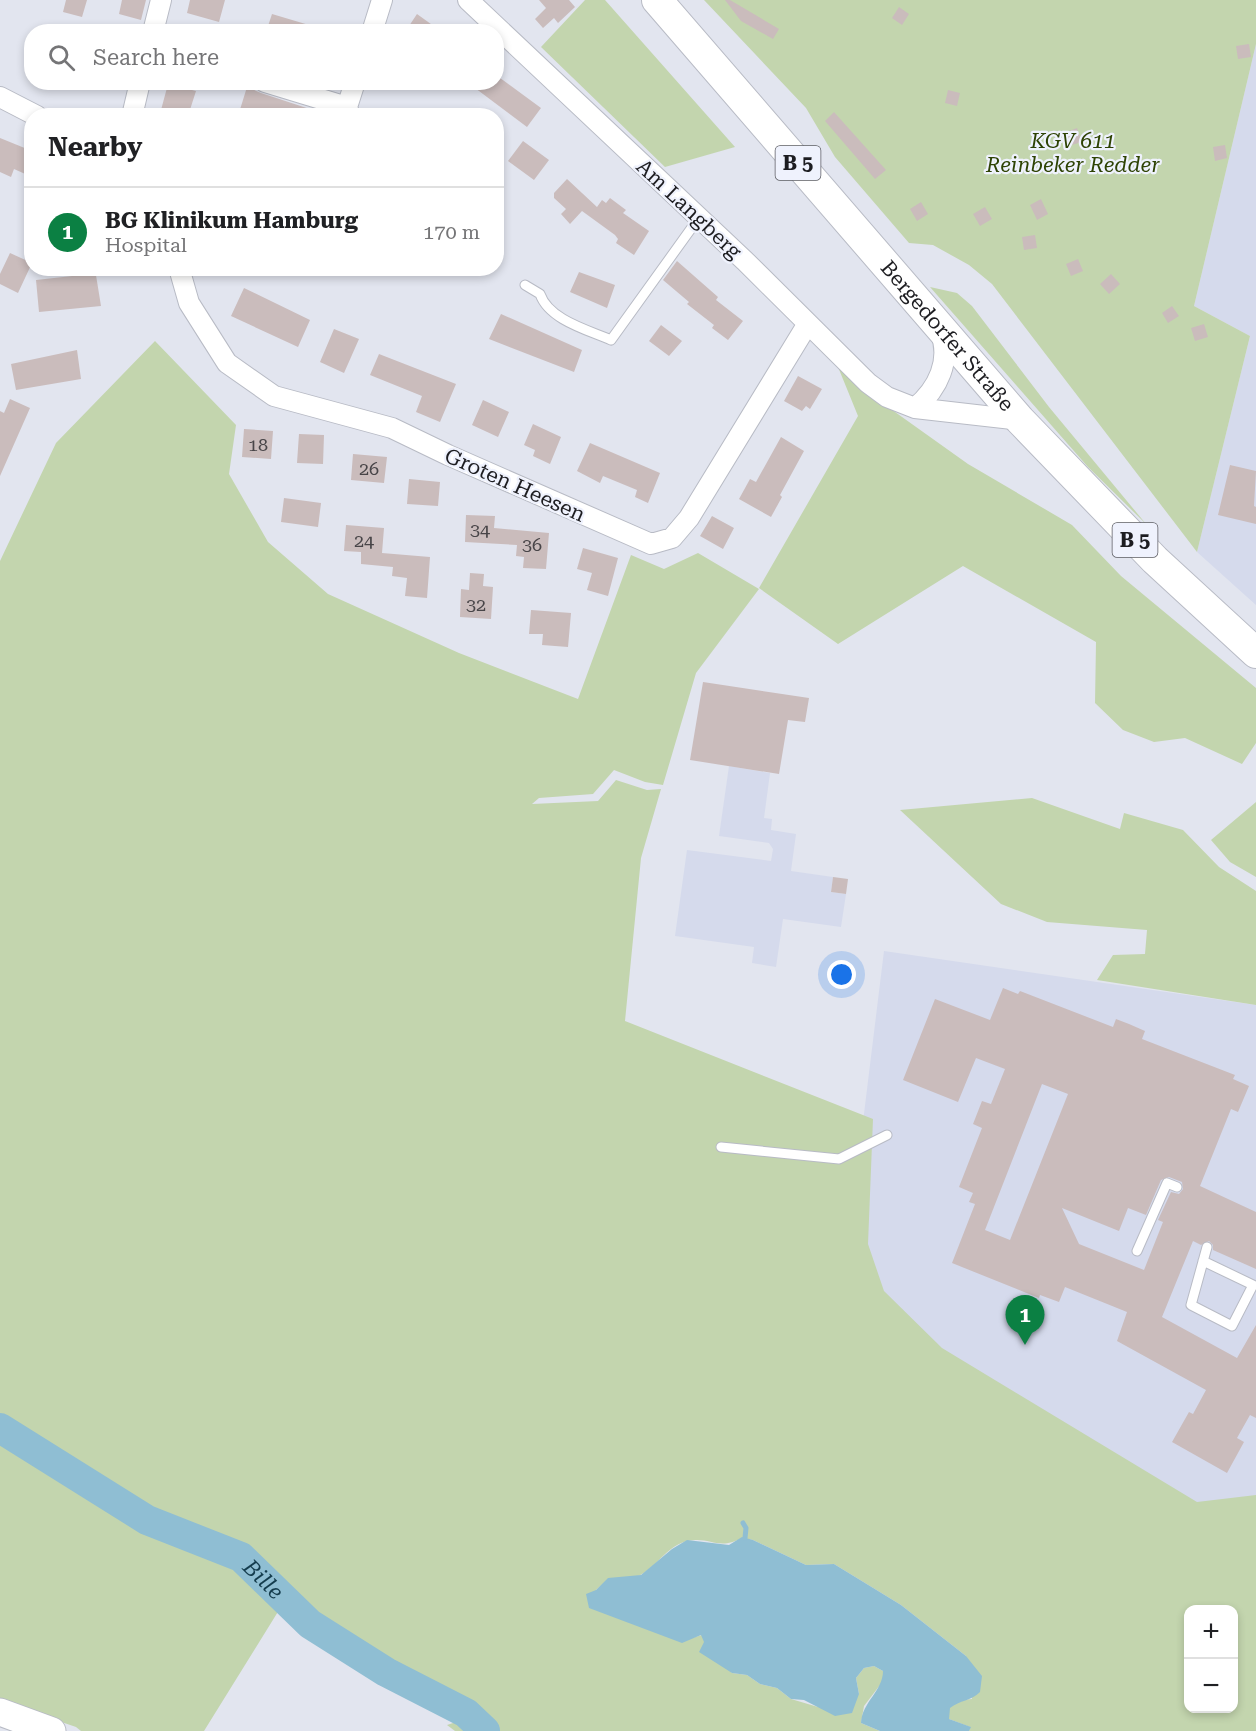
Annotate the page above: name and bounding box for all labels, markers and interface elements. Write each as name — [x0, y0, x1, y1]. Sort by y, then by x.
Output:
search box — [24, 24, 504, 90]
icon: search — [45, 41, 78, 74]
text: Search here — [93, 45, 219, 70]
park label: KGV 611 Reinbeker Redder — [985, 129, 1160, 177]
text: Nearby — [48, 132, 142, 162]
road number: B 5 — [776, 146, 820, 180]
street label: Am Langberg — [632, 154, 746, 264]
text: BG Klinikum Hamburg — [105, 208, 358, 233]
text: 1 — [62, 220, 73, 244]
text: 170 m — [423, 220, 480, 244]
text: Hospital — [105, 233, 187, 257]
street label: Bergedorfer Straße — [876, 256, 1019, 416]
house number: 18 — [248, 434, 268, 455]
street label: Groten Heesen — [441, 443, 589, 527]
house number: 26 — [359, 458, 379, 479]
house number: 34 — [470, 519, 490, 540]
road number: B 5 — [1112, 523, 1158, 557]
house number: 24 — [354, 530, 374, 551]
house number: 36 — [522, 534, 542, 555]
house number: 32 — [466, 594, 486, 615]
your location — [827, 960, 856, 989]
pin: 1 — [1006, 1296, 1044, 1345]
water label: Bille — [238, 1553, 289, 1604]
map controls — [1184, 1605, 1238, 1713]
button: + — [1184, 1605, 1238, 1659]
button: − — [1184, 1659, 1238, 1713]

